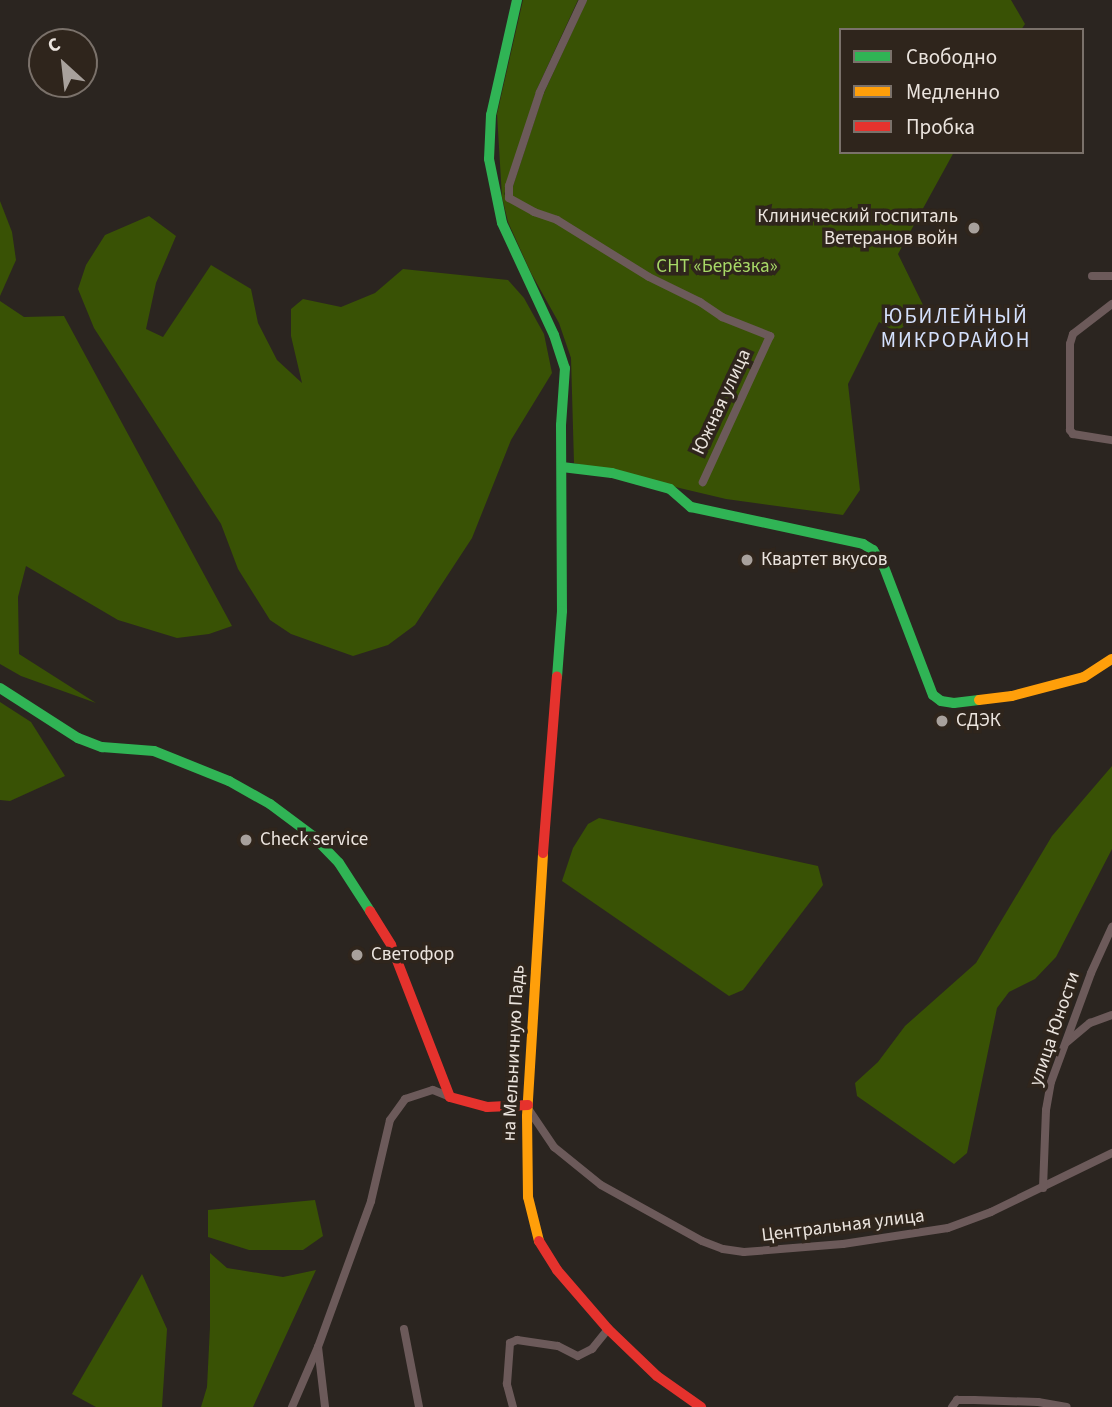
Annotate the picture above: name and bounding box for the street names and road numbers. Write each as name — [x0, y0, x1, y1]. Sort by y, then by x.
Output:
street label: Южная улица — [688, 346, 756, 458]
street label: на Мельничную Падь — [498, 964, 530, 1142]
street label: улица Юности — [1025, 969, 1085, 1089]
street label: Центральная улица — [760, 1205, 926, 1247]

